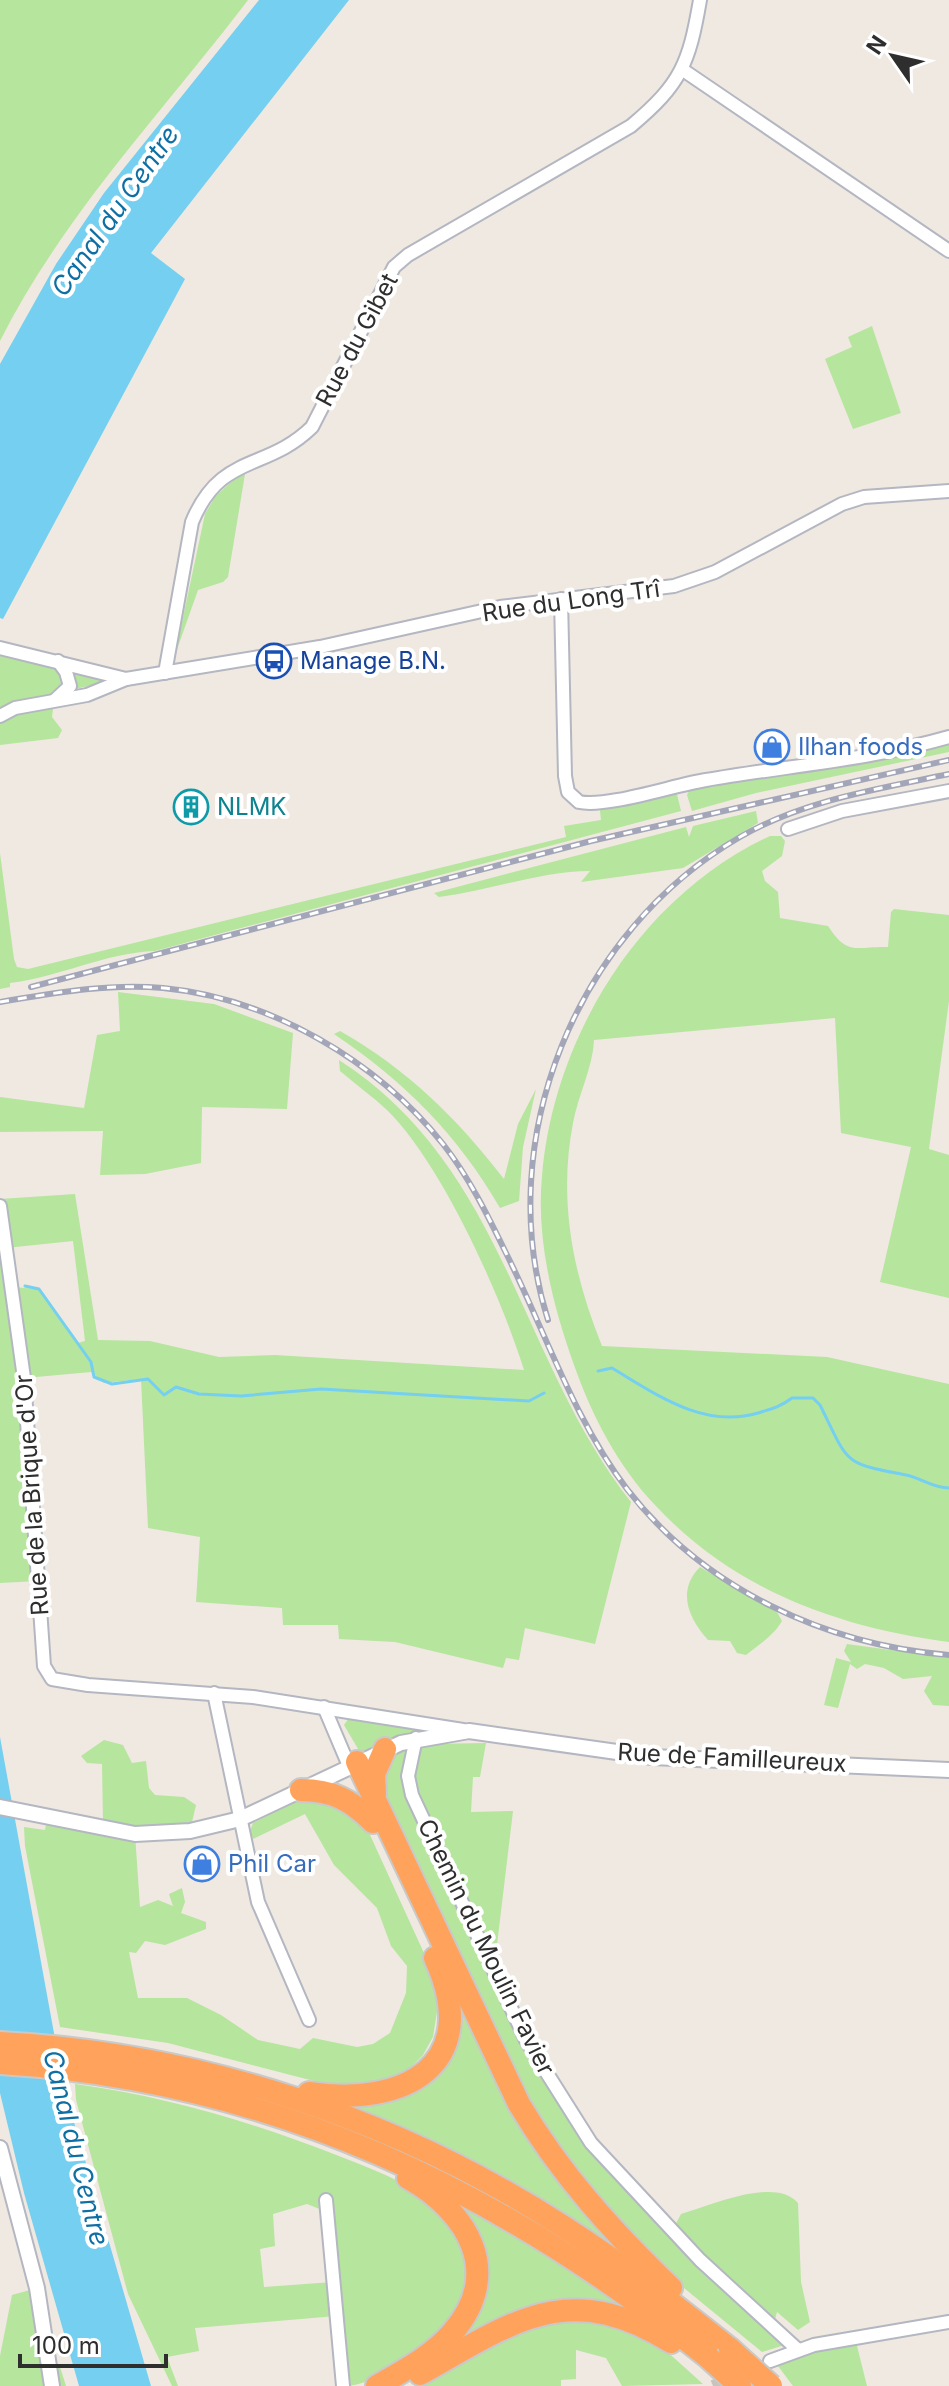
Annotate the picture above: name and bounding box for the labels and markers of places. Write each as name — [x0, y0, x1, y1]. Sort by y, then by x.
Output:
bus stop icon: Manage B.N. — [255, 642, 293, 680]
place label: Manage B.N. — [300, 646, 446, 675]
shop icon: Ilhan foods — [753, 728, 791, 766]
place label: Ilhan foods — [798, 732, 923, 761]
building icon: NLMK — [172, 788, 210, 826]
place label: NLMK — [217, 792, 286, 821]
shop icon: Phil Car — [183, 1845, 221, 1883]
place label: Phil Car — [228, 1849, 316, 1878]

